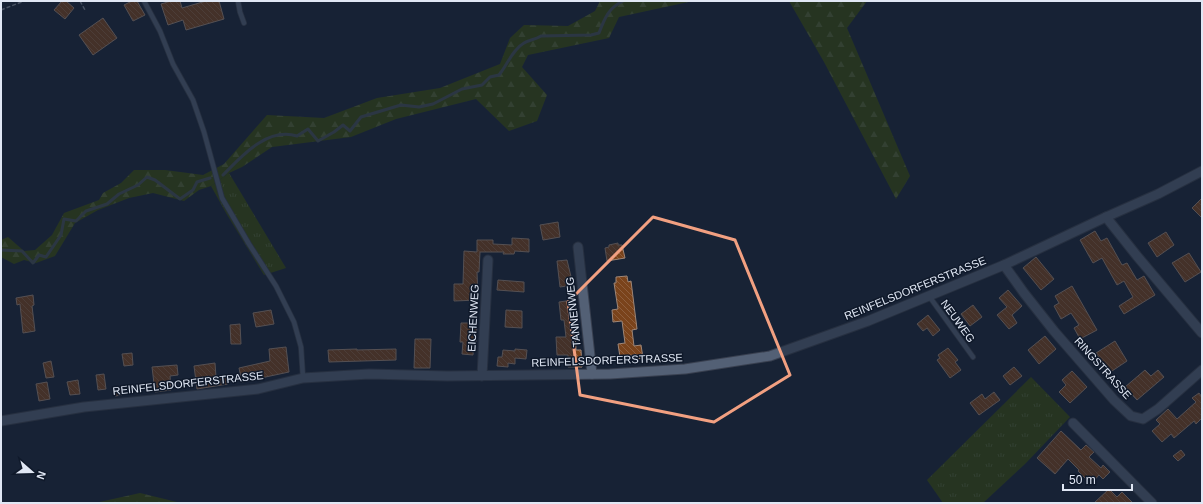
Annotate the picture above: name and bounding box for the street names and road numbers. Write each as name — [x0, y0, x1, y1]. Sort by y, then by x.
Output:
street label: REINFELSDORFERSTRASSE — [842, 254, 988, 322]
street label: TANNENWEG — [563, 276, 583, 348]
street label: EICHENWEG — [465, 284, 481, 352]
street label: NEUWEG — [939, 297, 977, 345]
street label: RINGSTRASSE — [1072, 335, 1134, 401]
street label: REINFELSDORFERSTRASSE — [531, 351, 683, 369]
street label: REINFELSDORFERSTRASSE — [112, 369, 264, 397]

